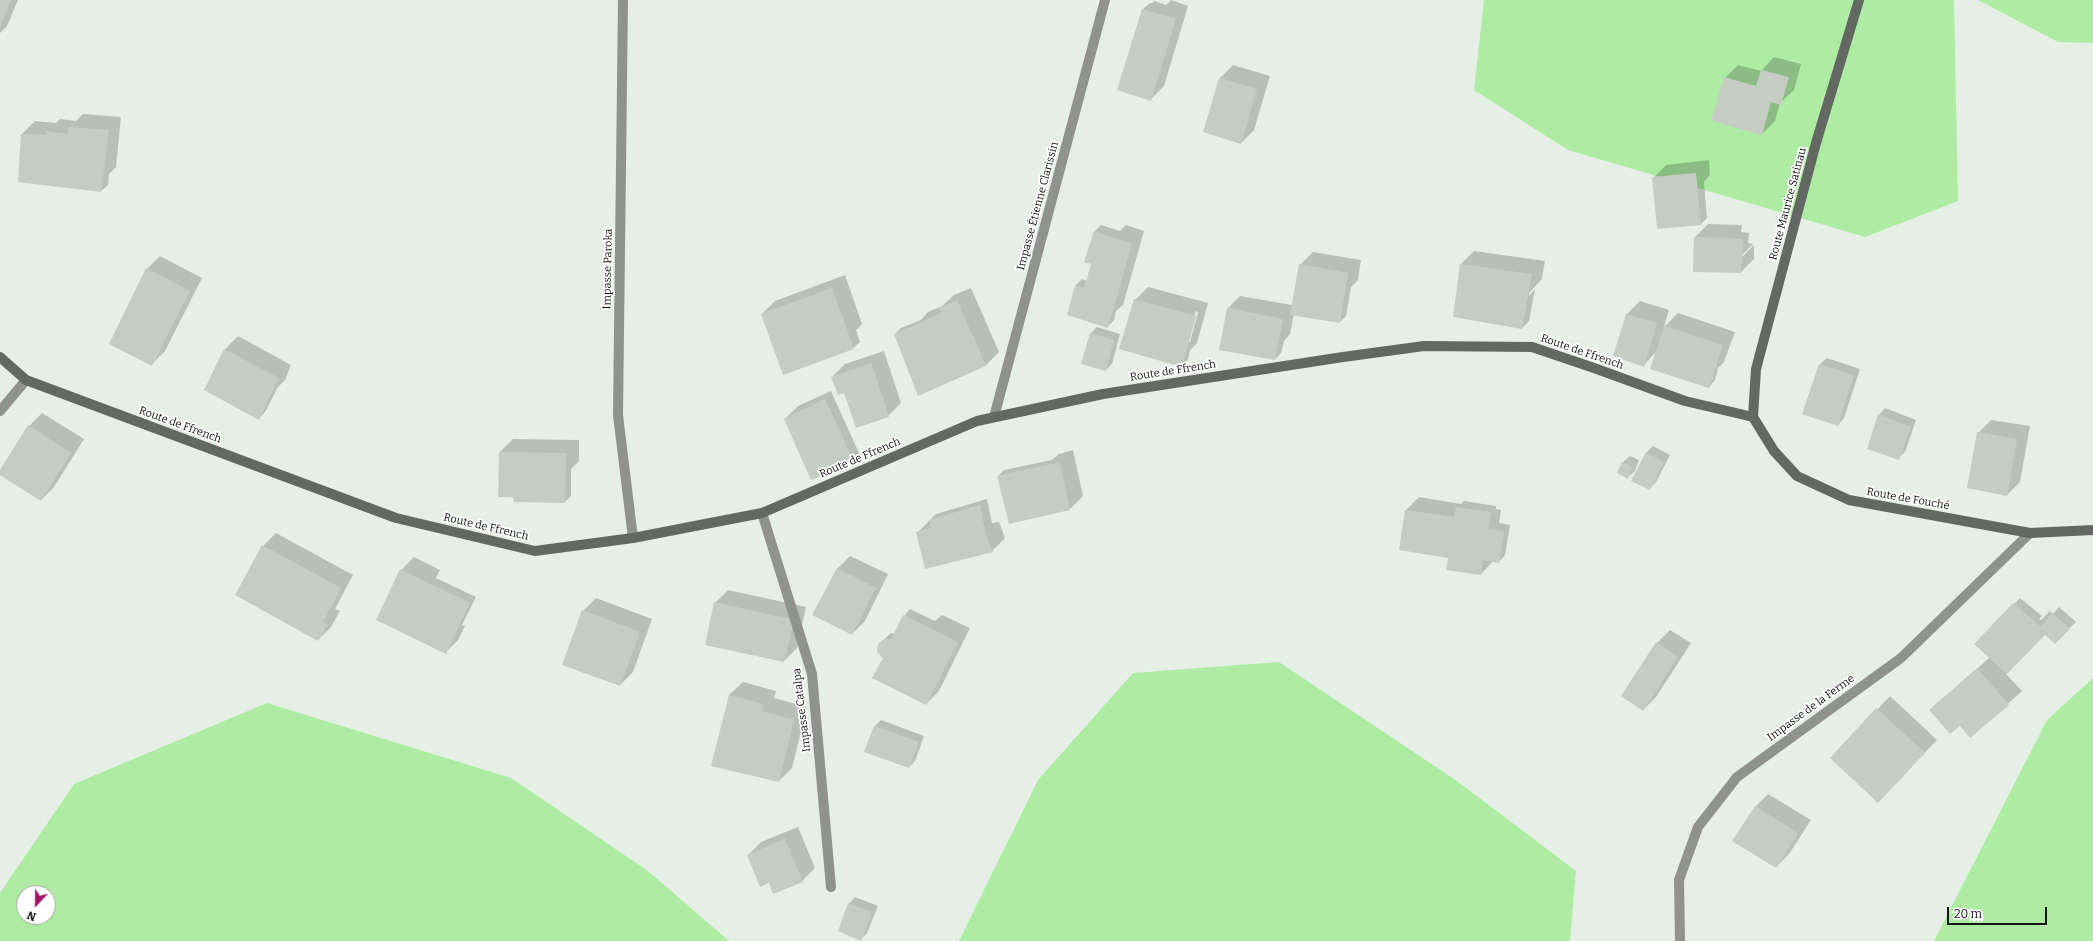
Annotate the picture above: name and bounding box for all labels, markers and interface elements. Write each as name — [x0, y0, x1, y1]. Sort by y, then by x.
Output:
street label: Impasse Étienne Clarissin — [1015, 140, 1061, 272]
street label: Route Maurice Satinau — [1767, 146, 1809, 262]
street label: Impasse Paroka — [601, 228, 615, 310]
street label: Route de Ffrench — [1539, 332, 1625, 372]
street label: Route de Ffrench — [1129, 358, 1217, 384]
street label: Route de Ffrench — [137, 404, 223, 446]
street label: Route de Ffrench — [817, 435, 903, 481]
street label: Route de Fouché — [1865, 485, 1951, 513]
street label: Route de Ffrench — [442, 511, 530, 543]
street label: Impasse Catalpa — [790, 667, 814, 753]
street label: Impasse de la Ferme — [1765, 672, 1857, 744]
north arrow — [16, 885, 56, 925]
scale bar — [1949, 899, 2049, 925]
text: 20 m — [1954, 907, 1982, 921]
text: N — [25, 908, 38, 923]

